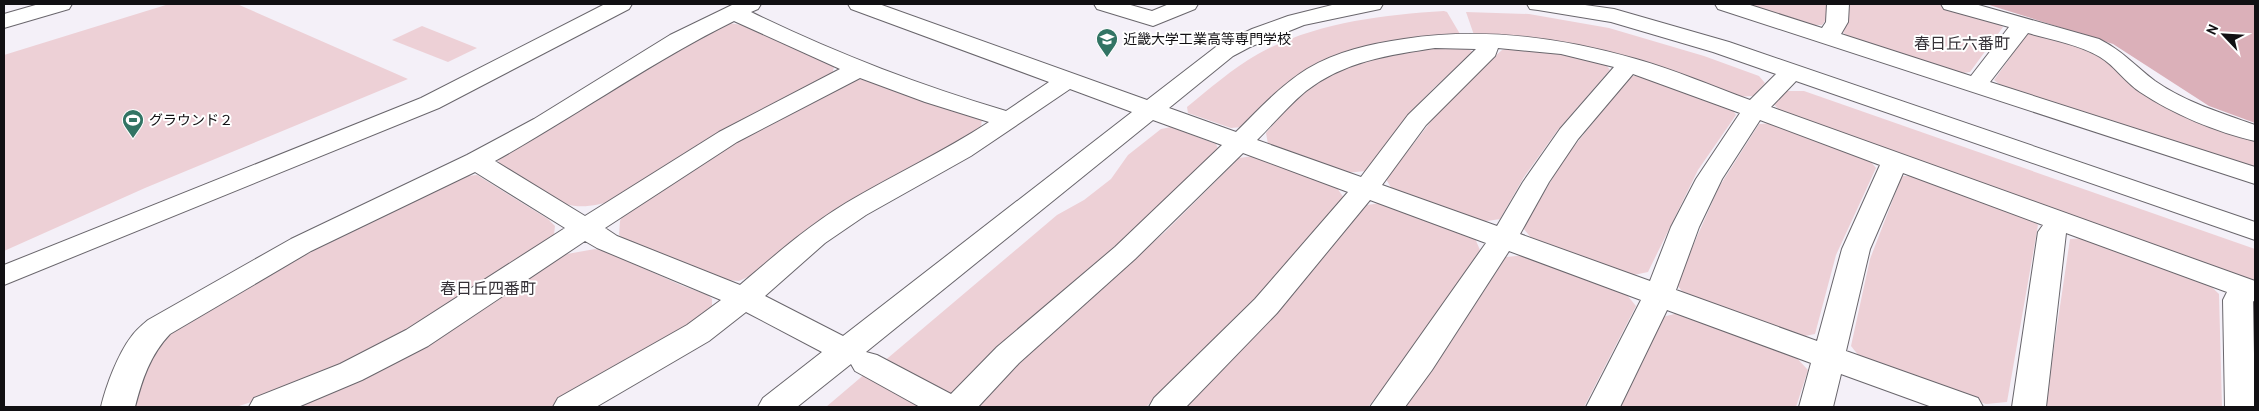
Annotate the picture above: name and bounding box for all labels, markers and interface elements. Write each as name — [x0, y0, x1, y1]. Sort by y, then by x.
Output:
north arrow — [2199, 10, 2249, 60]
text: N — [2202, 22, 2222, 37]
school or university icon: 近畿大学工業高等専門学校 — [1095, 27, 1119, 58]
place label: 近畿大学工業高等専門学校 — [1123, 30, 1291, 48]
district label: 春日丘六番町 — [1914, 33, 2010, 53]
sports icon: グラウンド２ — [121, 108, 145, 139]
place label: グラウンド２ — [149, 111, 233, 129]
district label: 春日丘四番町 — [440, 278, 536, 298]

